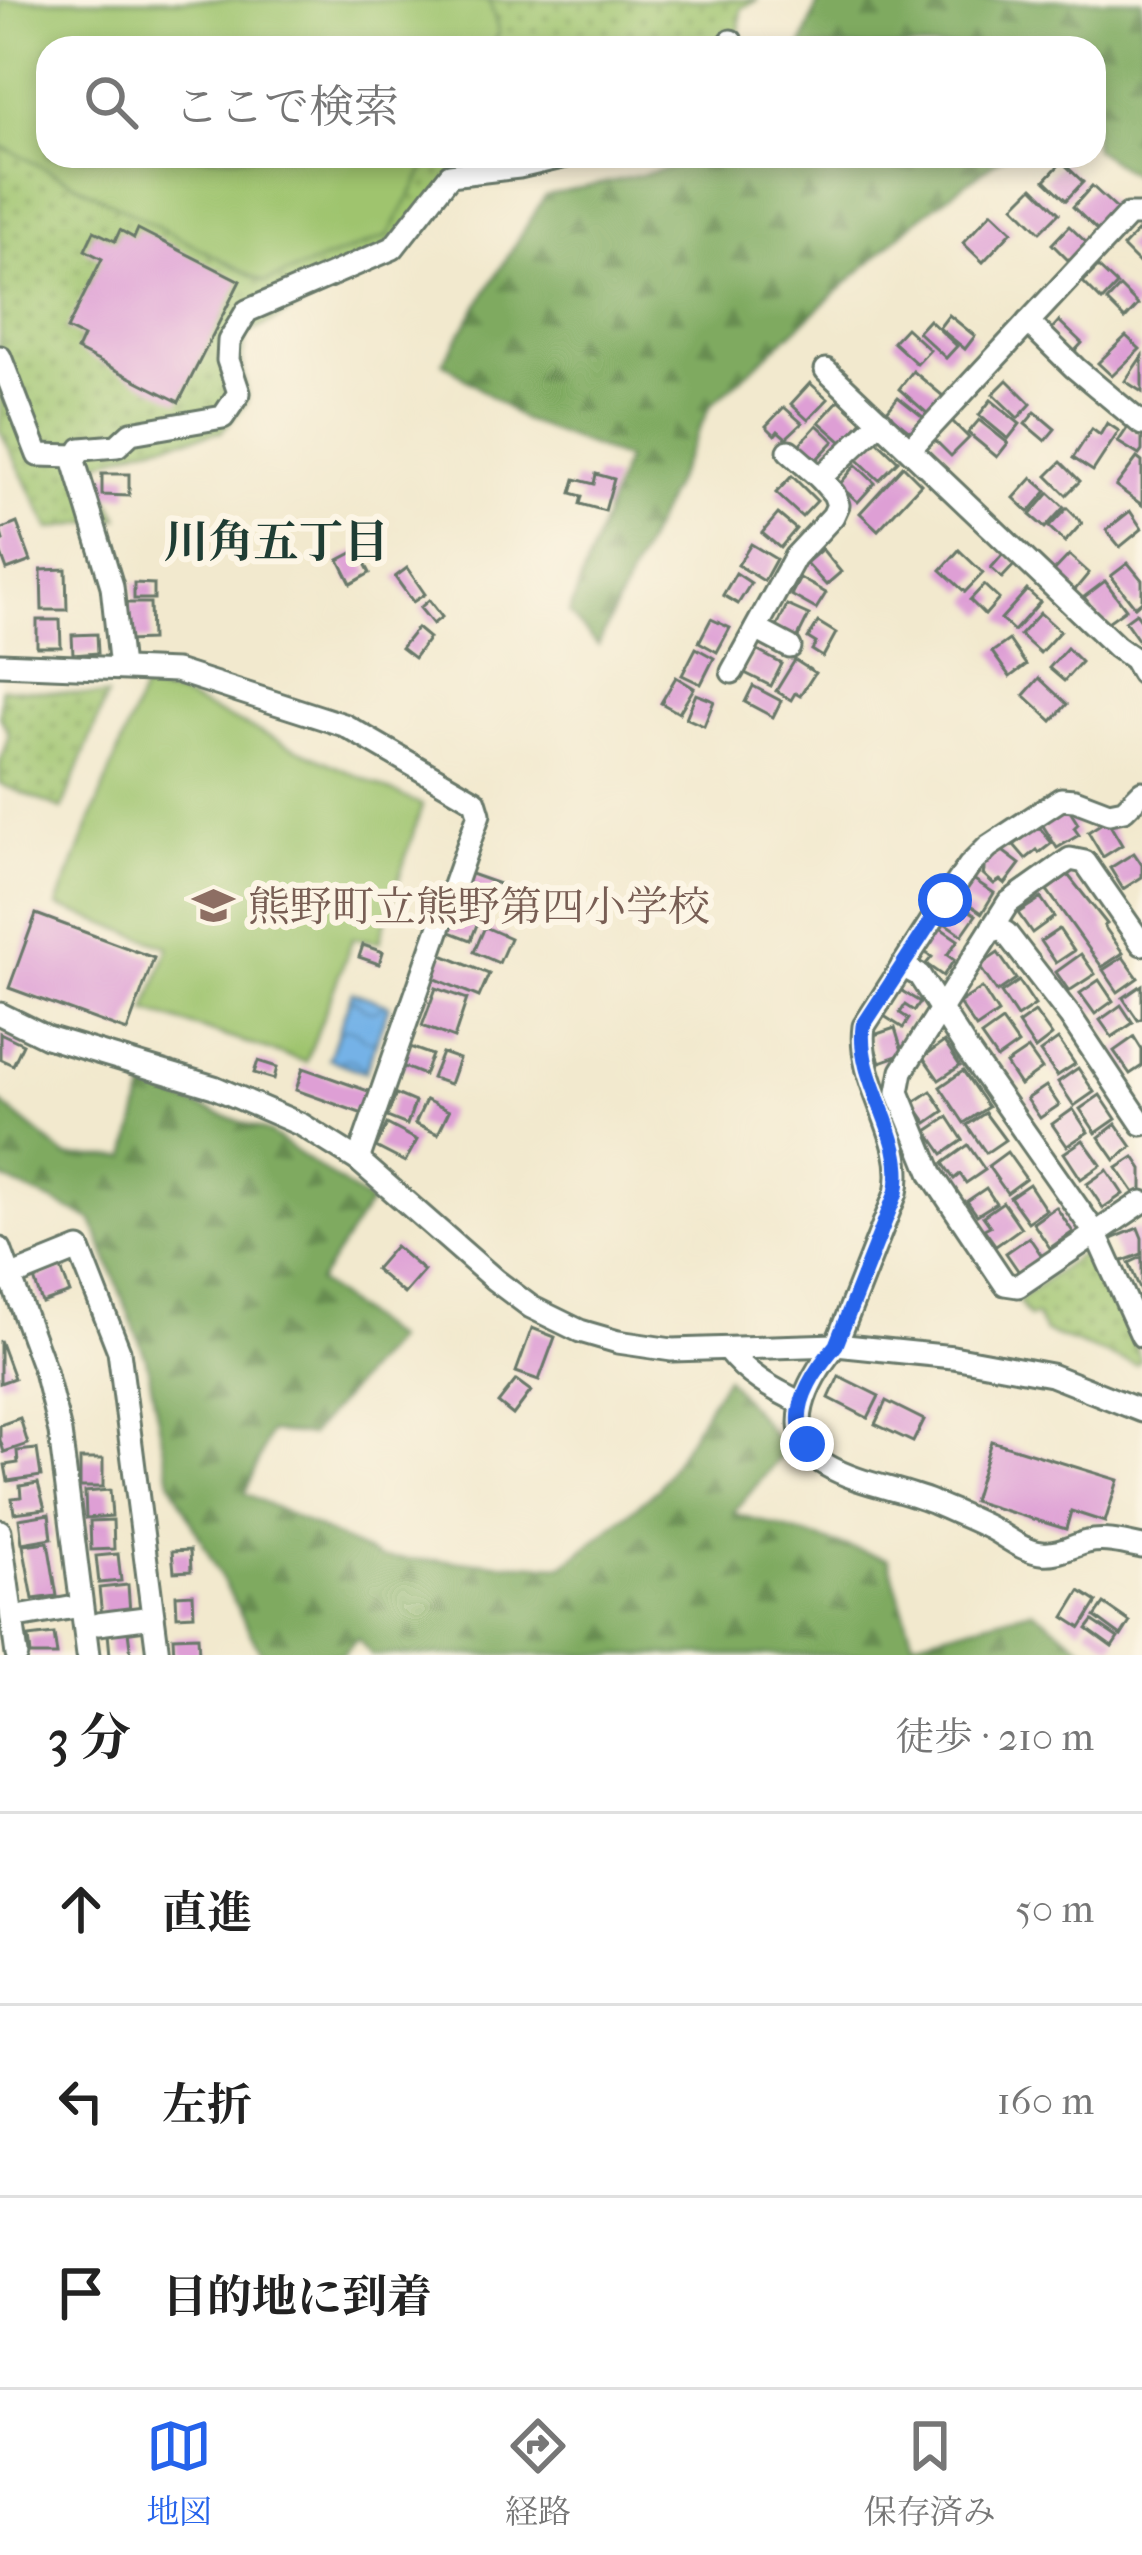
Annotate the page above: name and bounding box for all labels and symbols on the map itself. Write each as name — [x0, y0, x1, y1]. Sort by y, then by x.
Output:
district label: 川角五丁目 — [163, 516, 389, 569]
route start — [918, 873, 972, 927]
school or university icon: 熊野町立熊野第四小学校 — [191, 883, 237, 929]
place label: 熊野町立熊野第四小学校 — [248, 883, 710, 932]
route end — [780, 1417, 834, 1471]

